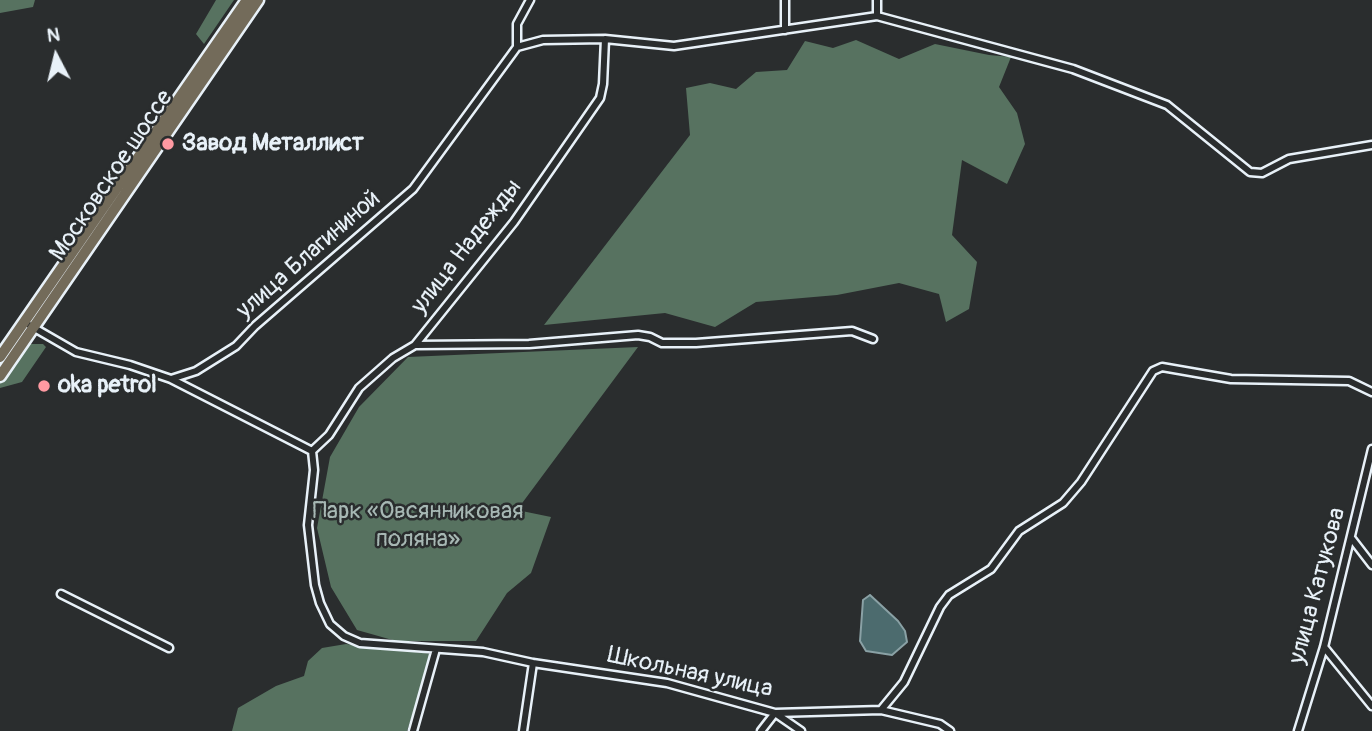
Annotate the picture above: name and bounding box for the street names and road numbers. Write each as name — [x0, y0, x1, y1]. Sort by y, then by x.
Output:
street label: Московское шоссе — [44, 85, 180, 267]
street label: улица Надежды — [406, 174, 528, 320]
street label: улица Благининой — [231, 185, 387, 325]
street label: улица Катукова — [1283, 505, 1353, 667]
street label: Школьная улица — [605, 641, 775, 705]

